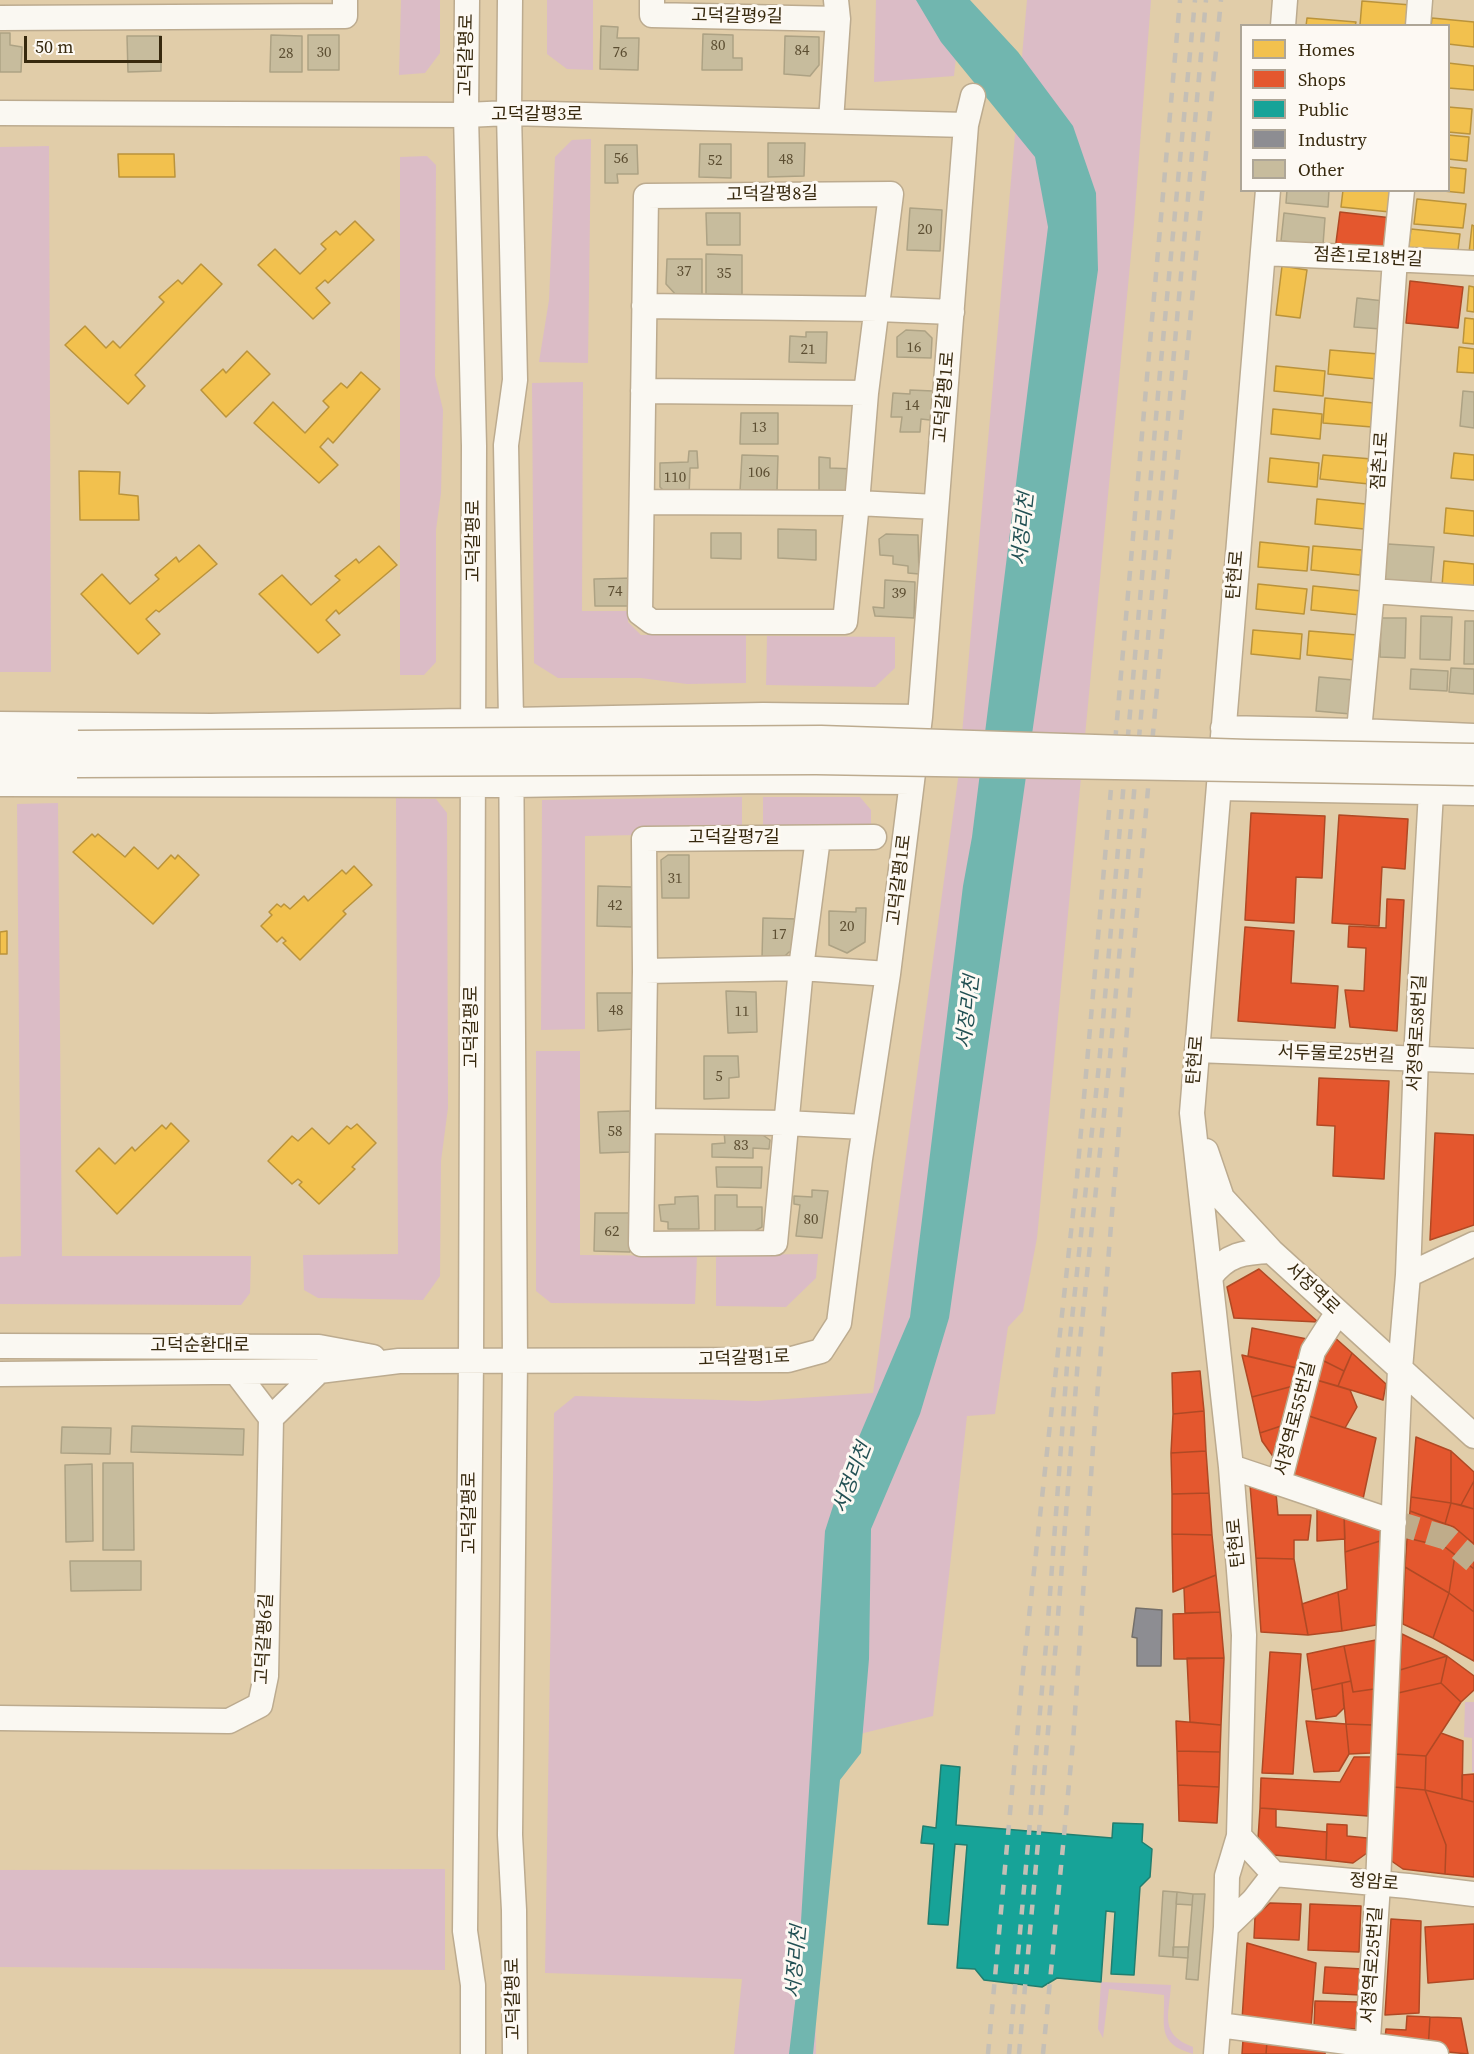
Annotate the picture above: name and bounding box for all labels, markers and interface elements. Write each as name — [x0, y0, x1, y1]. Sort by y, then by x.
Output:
street label: 고덕갈평9길 — [691, 5, 783, 29]
street label: 고덕갈평로 — [455, 13, 479, 97]
scale bar — [27, 24, 165, 62]
legend — [1240, 24, 1450, 192]
text: 50 m — [35, 34, 73, 59]
house number: 80 — [711, 37, 725, 55]
text: Homes — [1298, 37, 1355, 62]
house number: 84 — [795, 42, 809, 60]
house number: 30 — [317, 44, 331, 62]
house number: 76 — [613, 44, 627, 62]
house number: 28 — [279, 45, 293, 63]
text: Shops — [1298, 67, 1346, 92]
text: Public — [1298, 97, 1349, 122]
street label: 고덕갈평3로 — [491, 104, 583, 126]
text: Industry — [1298, 127, 1367, 152]
house number: 56 — [614, 150, 628, 168]
house number: 48 — [779, 151, 793, 169]
house number: 52 — [708, 152, 722, 170]
text: Other — [1298, 157, 1344, 182]
street label: 고덕갈평8길 — [726, 183, 818, 207]
house number: 20 — [918, 221, 932, 239]
street label: 점촌1로18번길 — [1313, 244, 1423, 272]
house number: 37 — [677, 263, 691, 281]
house number: 35 — [717, 265, 731, 283]
house number: 16 — [907, 339, 921, 357]
house number: 21 — [801, 341, 815, 359]
street label: 고덕갈평1로 — [930, 350, 960, 444]
house number: 14 — [905, 397, 919, 415]
house number: 13 — [752, 419, 766, 437]
street label: 점촌1로 — [1368, 431, 1394, 491]
house number: 106 — [748, 464, 770, 482]
house number: 110 — [664, 469, 686, 487]
water label: 서정리천 — [1008, 491, 1040, 567]
street label: 고덕갈평로 — [463, 500, 485, 582]
street label: 탄현로 — [1223, 549, 1249, 601]
house number: 74 — [608, 583, 622, 601]
house number: 39 — [892, 585, 906, 603]
street label: 고덕갈평7길 — [688, 827, 780, 849]
street label: 고덕갈평1로 — [884, 833, 916, 927]
house number: 31 — [668, 870, 682, 888]
house number: 42 — [608, 897, 622, 915]
house number: 20 — [840, 918, 854, 936]
house number: 17 — [772, 926, 786, 944]
water label: 서정리천 — [953, 974, 985, 1050]
street label: 서정역로58번길 — [1404, 974, 1432, 1092]
street label: 고덕갈평로 — [461, 986, 483, 1068]
house number: 48 — [609, 1002, 623, 1020]
house number: 11 — [735, 1003, 749, 1021]
street label: 탄현로 — [1183, 1034, 1209, 1086]
street label: 서두물로25번길 — [1277, 1042, 1395, 1068]
house number: 5 — [715, 1068, 723, 1086]
house number: 58 — [608, 1123, 622, 1141]
house number: 83 — [734, 1137, 748, 1155]
house number: 80 — [804, 1211, 818, 1229]
house number: 62 — [605, 1223, 619, 1241]
street label: 서정역로 — [1280, 1259, 1344, 1319]
street label: 고덕순환대로 — [150, 1335, 250, 1357]
street label: 고덕갈평1로 — [698, 1347, 790, 1371]
street label: 서정역로55번길 — [1271, 1359, 1321, 1479]
water label: 서정리천 — [829, 1439, 877, 1517]
street label: 고덕갈평로 — [459, 1472, 481, 1554]
street label: 탄현로 — [1224, 1517, 1250, 1569]
street label: 고덕갈평6길 — [252, 1593, 278, 1685]
street label: 정암로 — [1348, 1870, 1400, 1896]
street label: 서정역로25번길 — [1358, 1906, 1388, 2024]
water label: 서정리천 — [782, 1924, 812, 2000]
street label: 고덕갈평로 — [502, 1957, 526, 2041]

